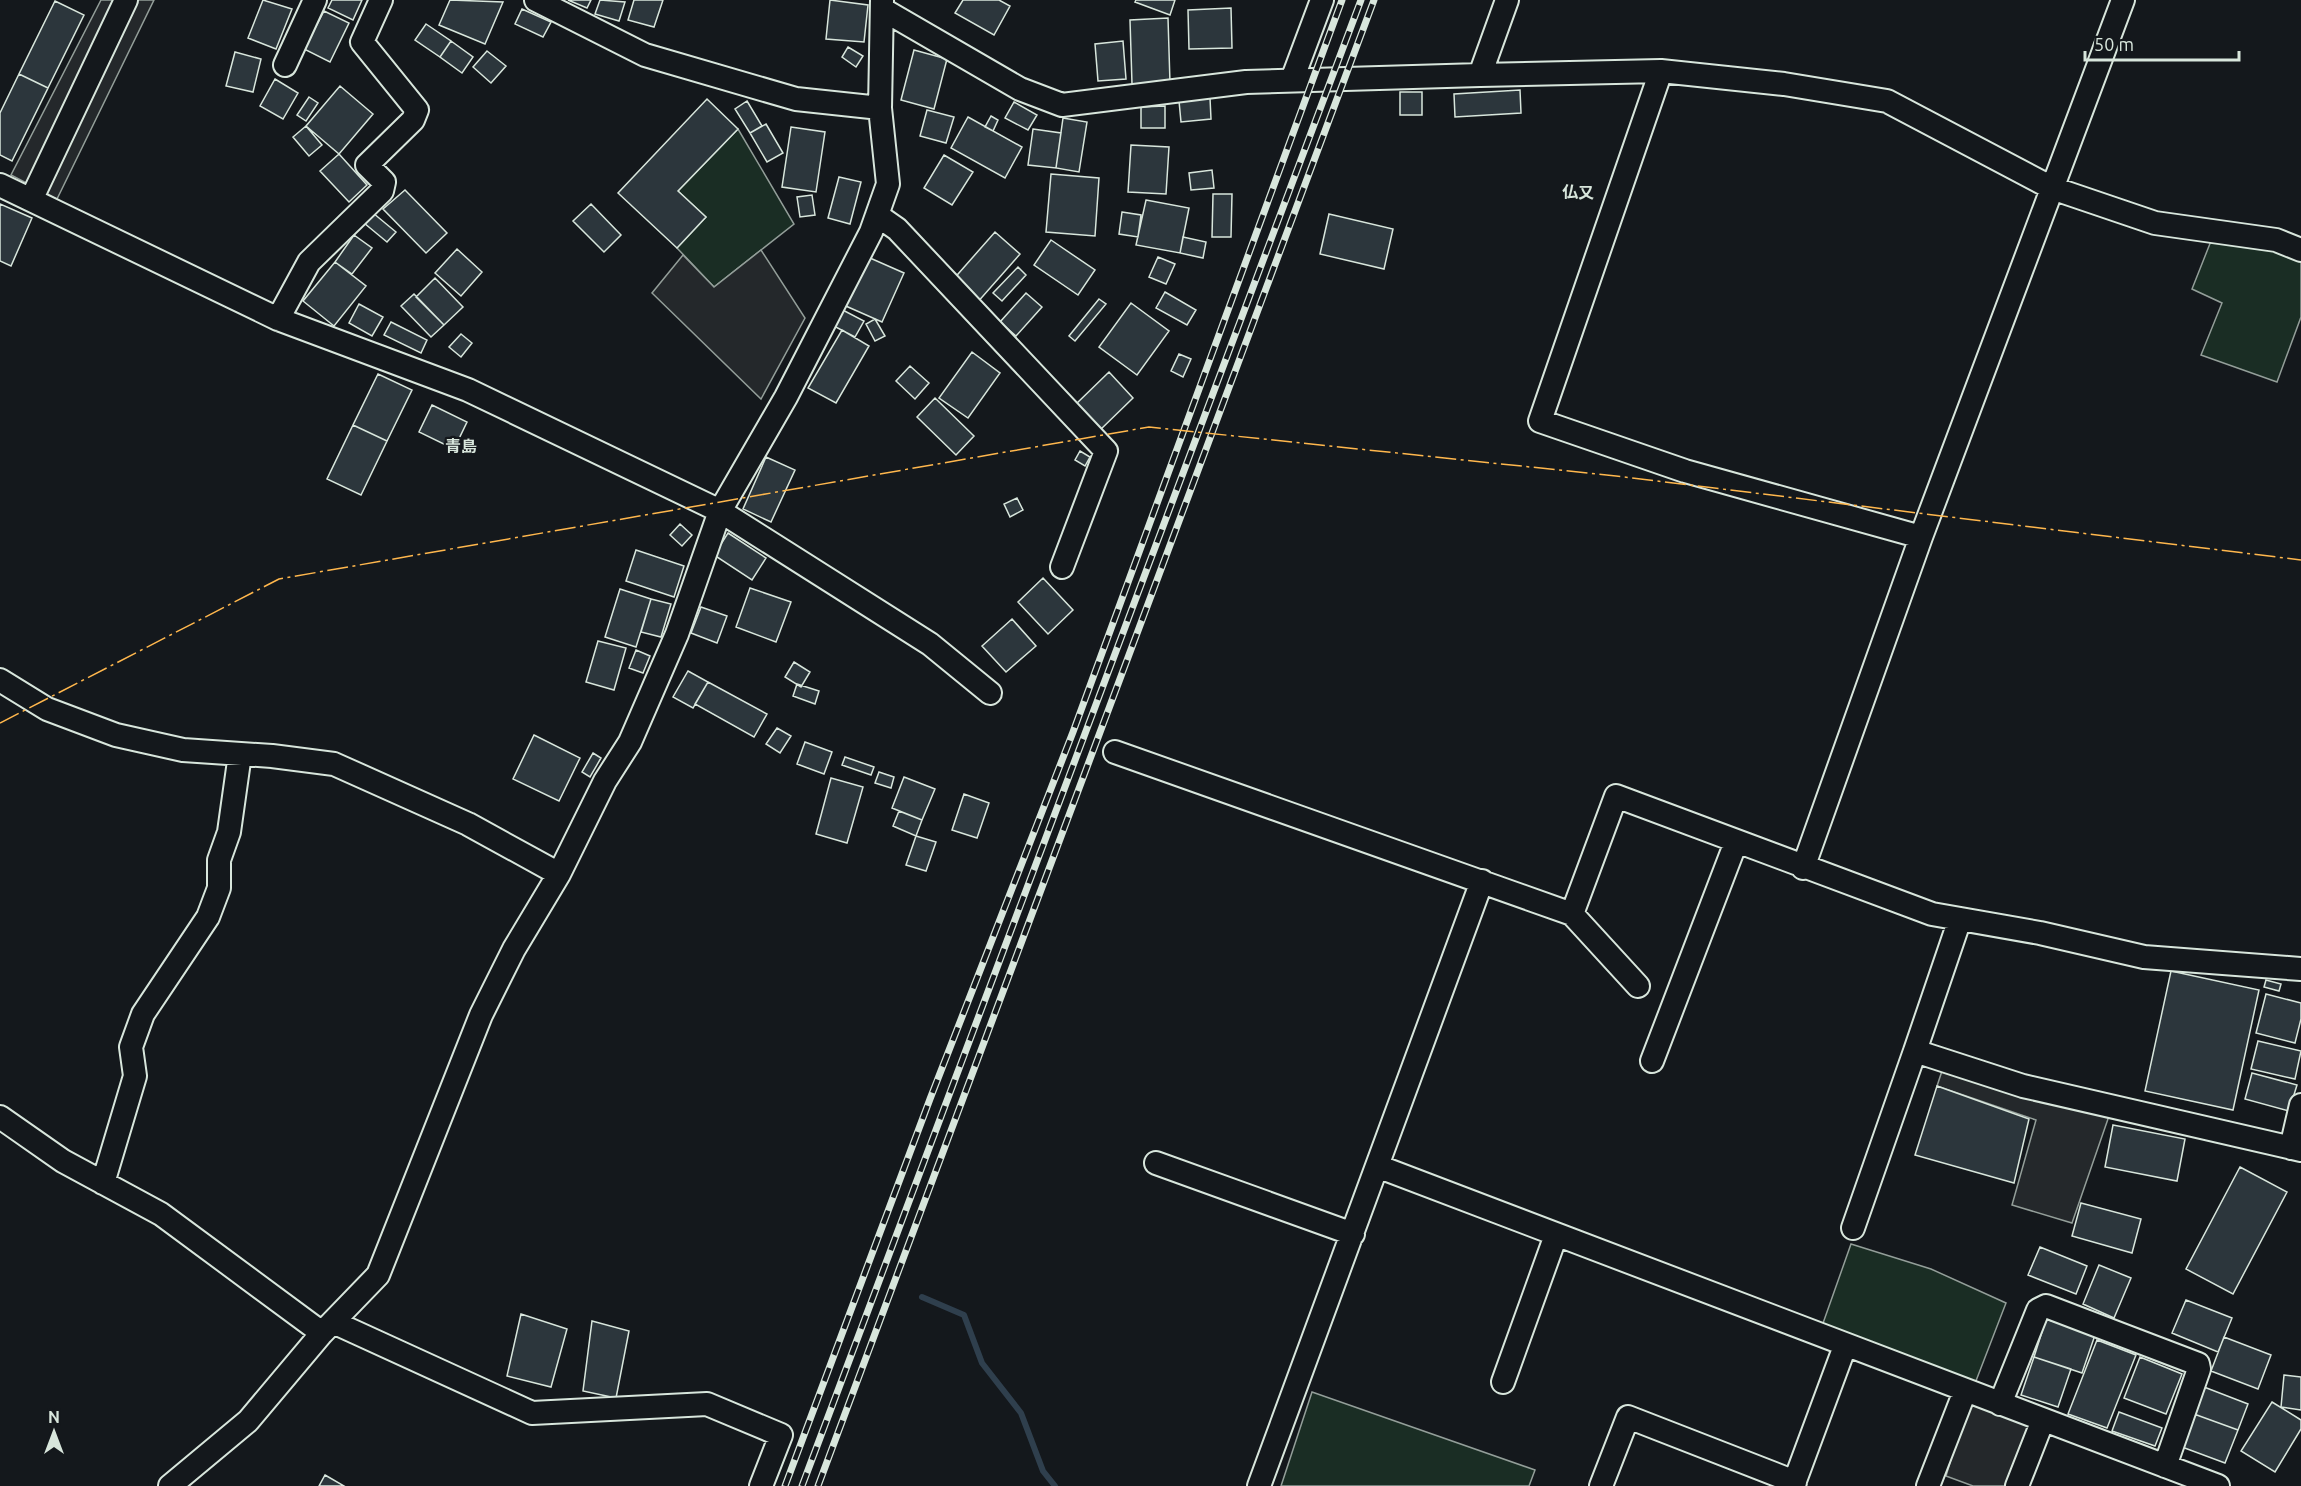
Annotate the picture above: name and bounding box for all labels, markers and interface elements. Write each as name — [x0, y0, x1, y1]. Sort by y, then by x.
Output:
scale bar — [2085, 24, 2240, 62]
text: 50 m — [2094, 34, 2134, 54]
district label: 仏又 — [1562, 183, 1594, 201]
district label: 青島 — [445, 437, 477, 455]
north arrow — [24, 1402, 84, 1462]
text: N — [48, 1408, 60, 1426]

